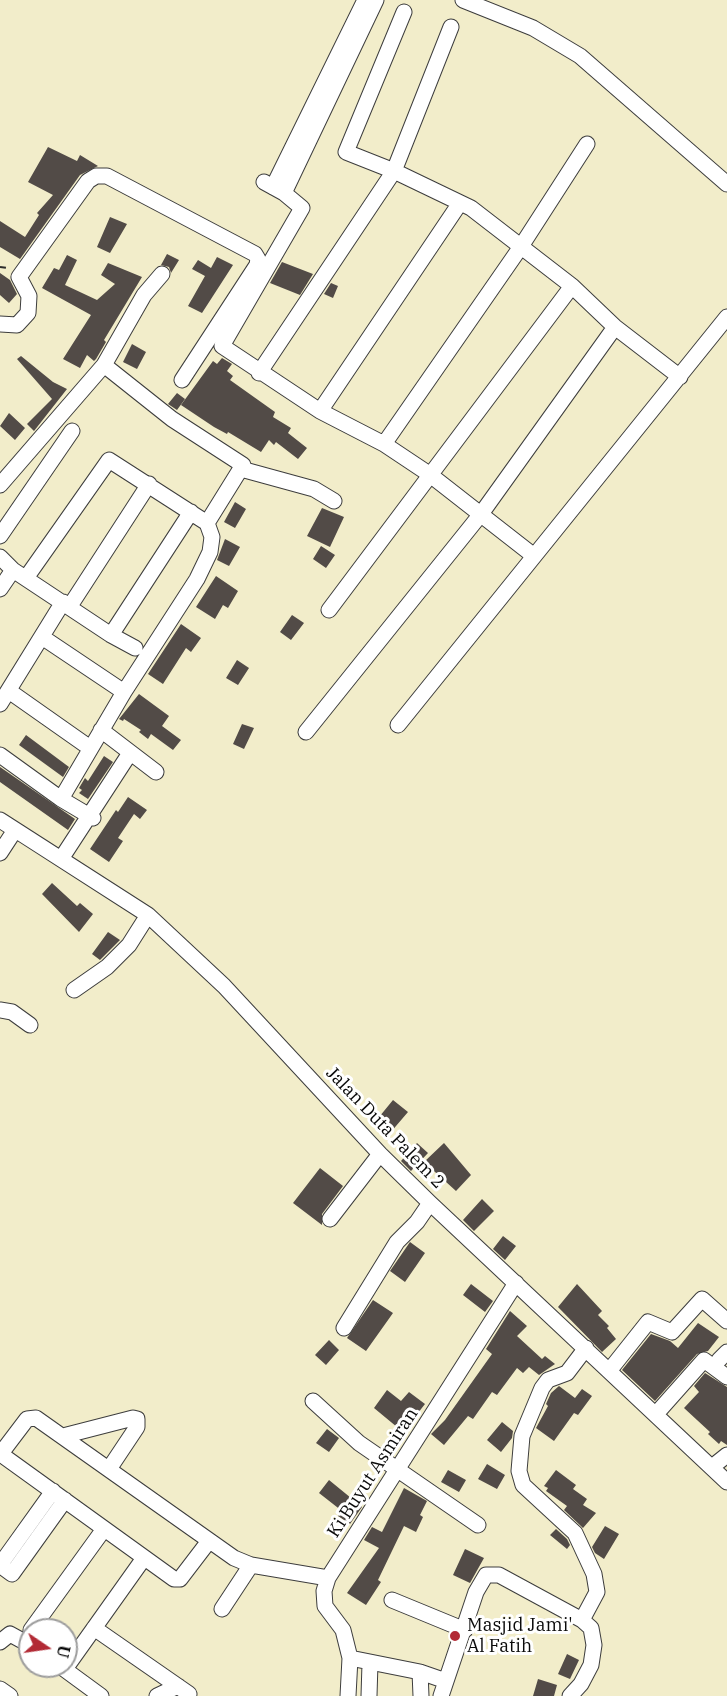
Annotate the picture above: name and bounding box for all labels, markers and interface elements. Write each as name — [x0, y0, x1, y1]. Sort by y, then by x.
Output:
street label: Jalan Duta Palem 2 — [321, 1063, 449, 1193]
street label: Ki Buyut Asmiran — [323, 1404, 423, 1542]
place label: Masjid Jami' Al Fatih — [467, 1615, 573, 1658]
north arrow — [18, 1618, 78, 1678]
marker: Masjid Jami' Al Fatih — [448, 1629, 462, 1643]
text: U — [52, 1643, 75, 1660]

